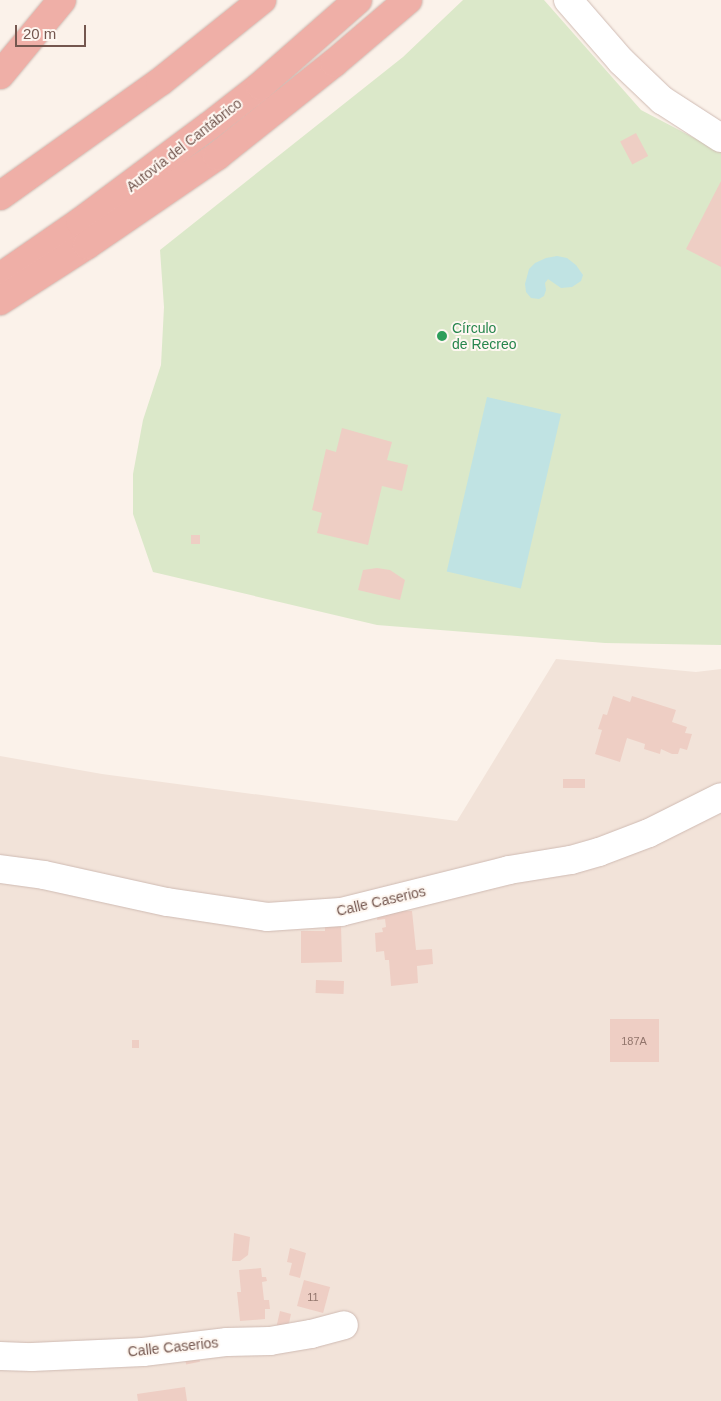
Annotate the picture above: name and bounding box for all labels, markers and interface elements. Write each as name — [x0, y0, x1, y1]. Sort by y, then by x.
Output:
scale bar — [18, 15, 89, 47]
text: 20 m — [23, 25, 56, 42]
street label: Autovía del Cantábrico — [123, 95, 245, 195]
place label: Círculo de Recreo — [452, 320, 517, 352]
marker: Círculo de Recreo — [436, 330, 448, 342]
street label: Calle Caserios — [335, 883, 427, 919]
house number: 187A — [621, 1034, 647, 1048]
house number: 11 — [307, 1290, 319, 1304]
street label: Calle Caserios — [127, 1334, 219, 1360]

